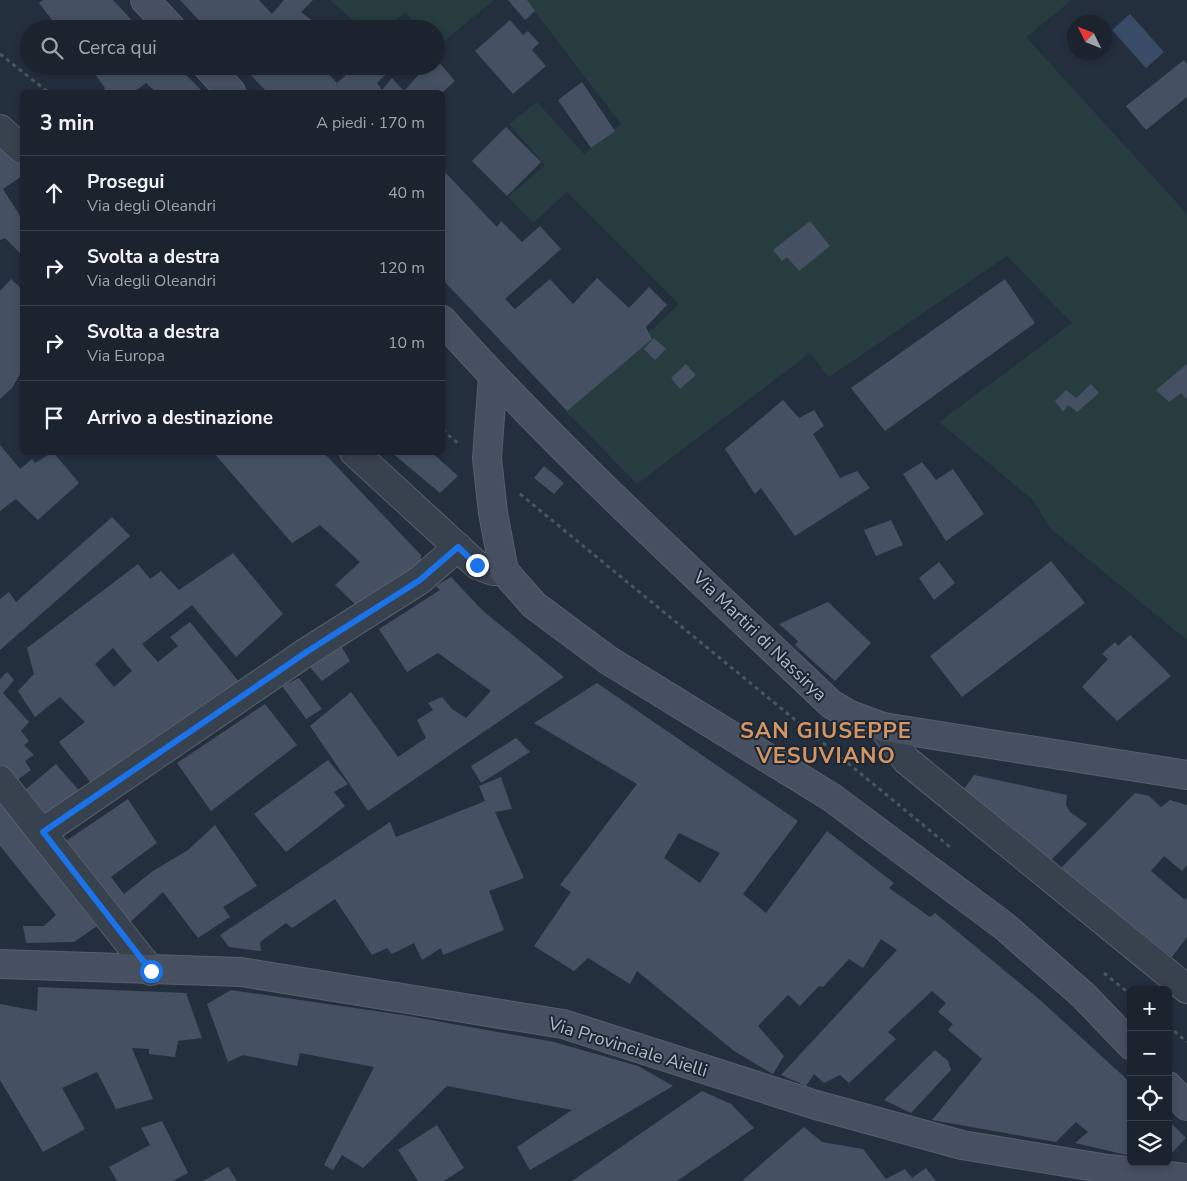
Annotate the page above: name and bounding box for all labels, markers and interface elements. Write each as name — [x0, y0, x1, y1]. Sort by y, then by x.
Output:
north arrow — [1067, 15, 1112, 60]
search box — [20, 20, 445, 75]
icon: search — [38, 34, 66, 62]
text: Cerca qui — [78, 35, 157, 61]
text: 3 min — [40, 109, 94, 137]
text: A piedi · 170 m — [316, 112, 425, 134]
text: Prosegui — [87, 169, 164, 195]
icon: ahead — [40, 179, 68, 207]
text: 40 m — [388, 182, 425, 204]
text: Via degli Oleandri — [87, 195, 216, 217]
text: Svolta a destra — [87, 244, 220, 270]
icon: right — [40, 254, 68, 282]
text: 120 m — [378, 257, 425, 279]
text: Via degli Oleandri — [87, 270, 216, 292]
text: Svolta a destra — [87, 319, 220, 345]
icon: right — [40, 329, 68, 357]
text: 10 m — [388, 332, 425, 354]
text: Via Europa — [87, 345, 165, 367]
icon: arrive — [40, 404, 68, 432]
text: Arrivo a destinazione — [87, 405, 273, 431]
route end — [466, 554, 489, 577]
street label: Via Martiri di Nassirya — [687, 565, 832, 706]
district label: SAN GIUSEPPE VESUVIANO — [740, 716, 912, 771]
route start — [140, 960, 163, 983]
map controls — [1127, 986, 1172, 1166]
button: + — [1127, 986, 1172, 1031]
street label: Via Provinciale Aielli — [545, 1011, 710, 1083]
button: − — [1127, 1031, 1172, 1076]
button: locate — [1127, 1076, 1172, 1121]
button: layers — [1127, 1121, 1172, 1166]

